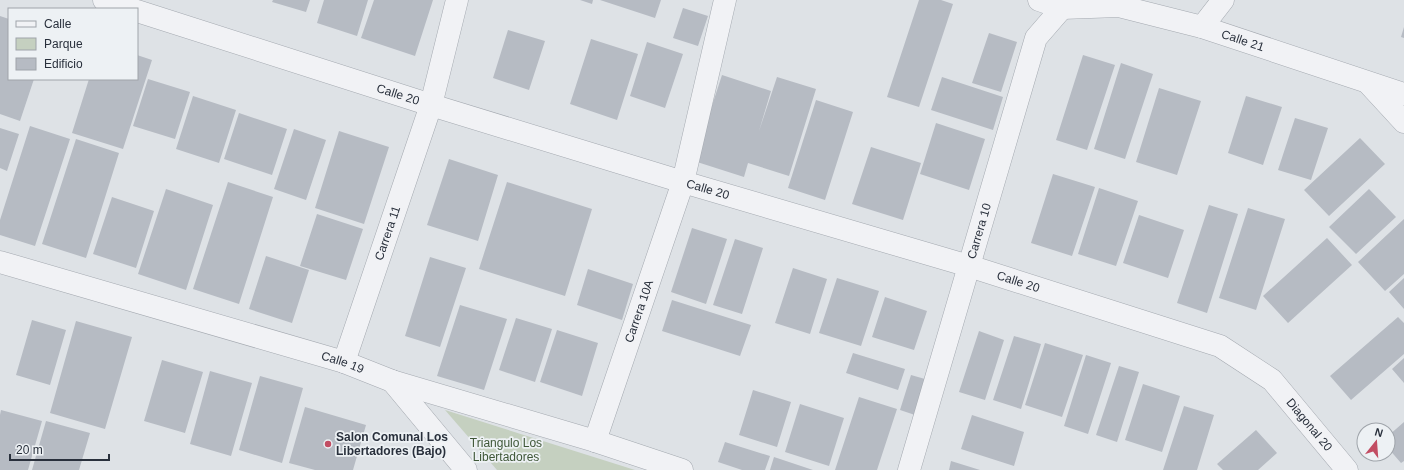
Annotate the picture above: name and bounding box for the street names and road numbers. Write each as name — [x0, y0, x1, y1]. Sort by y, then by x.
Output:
street label: Calle 21 — [1220, 27, 1266, 54]
street label: Calle 20 — [375, 81, 421, 108]
street label: Calle 20 — [685, 176, 731, 202]
street label: Carrera 10 — [964, 201, 994, 261]
street label: Carrera 11 — [372, 204, 403, 262]
street label: Calle 20 — [995, 268, 1042, 295]
street label: Carrera 10A — [622, 278, 656, 345]
street label: Calle 19 — [320, 349, 366, 376]
street label: Diagonal 20 — [1283, 396, 1335, 454]

